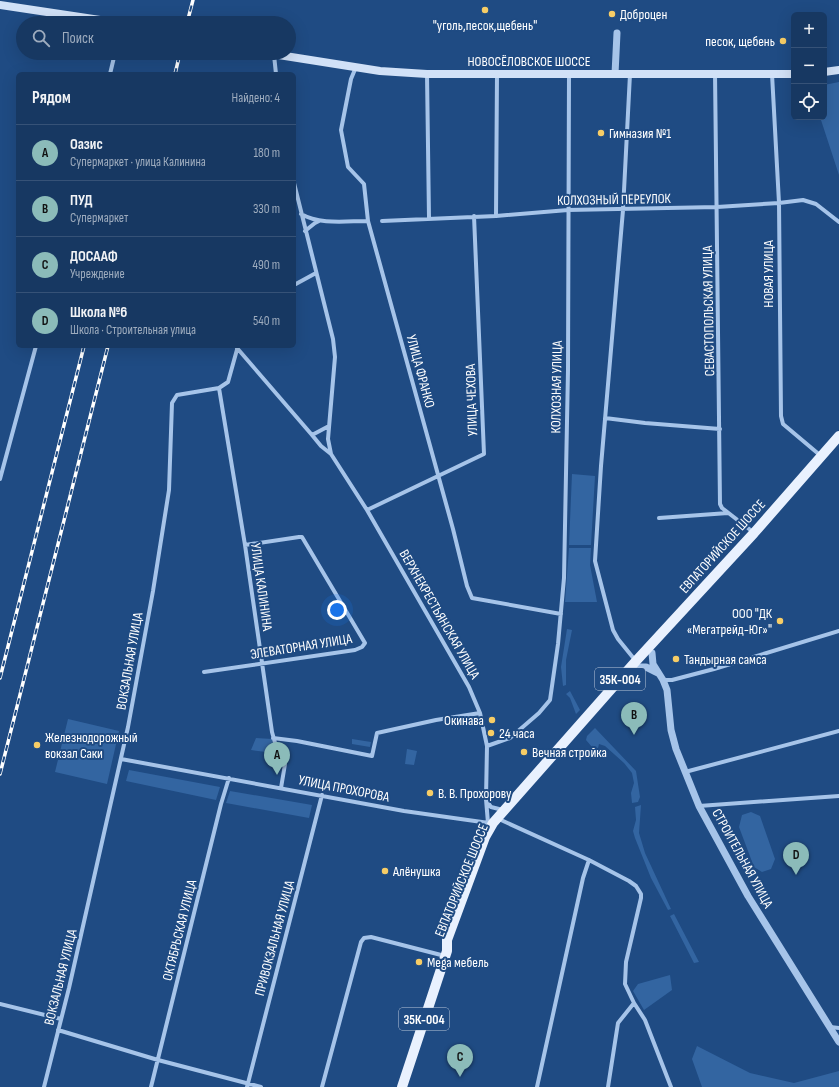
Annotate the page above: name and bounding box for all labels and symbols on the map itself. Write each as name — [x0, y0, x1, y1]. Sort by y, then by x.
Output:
marker: "уголь,песок,щебень" — [480, 5, 490, 15]
place label: Доброцен — [620, 6, 667, 23]
marker: Доброцен — [607, 9, 617, 19]
place label: "уголь,песок,щебень" — [433, 17, 537, 34]
place label: песок, щебень — [705, 33, 775, 50]
marker: песок, щебень — [778, 36, 788, 46]
street label: НОВОСЁЛОВСКОЕ ШОССЕ — [467, 53, 591, 70]
place label: Гимназия №1 — [609, 125, 671, 142]
marker: Гимназия №1 — [596, 128, 606, 138]
street label: КОЛХОЗНЫЙ ПЕРЕУЛОК — [557, 190, 672, 209]
street label: НОВАЯ УЛИЦА — [760, 239, 777, 308]
street label: СЕВАСТОПОЛЬСКАЯ УЛИЦА — [699, 245, 718, 376]
street label: УЛИЦА ФРАНКО — [403, 333, 438, 410]
street label: КОЛХОЗНАЯ УЛИЦА — [547, 340, 566, 433]
street label: УЛИЦА ЧЕХОВА — [462, 363, 481, 436]
street label: ЕВПАТОРИЙСКОЕ ШОССЕ — [676, 496, 769, 597]
street label: УЛИЦА КАЛИНИНА — [247, 542, 276, 633]
street label: ВЕРХНЕКРЕСТЬЯНСКАЯ УЛИЦА — [396, 547, 484, 683]
your location — [327, 600, 347, 620]
place label: ООО "ДК «Мегатрейд-Юг»" — [687, 605, 773, 638]
street label: ВОКЗАЛЬНАЯ УЛИЦА — [113, 610, 147, 711]
marker: ООО "ДК «Мегатрейд-Юг»" — [775, 616, 785, 626]
street label: ЭЛЕВАТОРНАЯ УЛИЦА — [249, 630, 354, 663]
place label: Тандырная самса — [684, 651, 767, 668]
marker: Тандырная самса — [671, 654, 681, 664]
road number: 35К-004 — [595, 668, 645, 690]
pin: B — [621, 702, 647, 735]
place label: Окинава — [444, 712, 484, 729]
marker: Окинава — [487, 715, 497, 725]
place label: 24 часа — [499, 725, 535, 742]
marker: 24 часа — [486, 728, 496, 738]
place label: Железнодорожный вокзал Саки — [45, 729, 138, 762]
marker: Железнодорожный вокзал Саки — [32, 740, 42, 750]
pin: A — [264, 742, 290, 775]
place label: Вечная стройка — [532, 744, 607, 761]
marker: Вечная стройка — [519, 747, 529, 757]
street label: УЛИЦА ПРОХОРОВА — [297, 771, 392, 806]
place label: В. В. Прохорову — [438, 785, 512, 802]
marker: В. В. Прохорову — [425, 788, 435, 798]
street label: СТРОИТЕЛЬНАЯ УЛИЦА — [708, 806, 777, 912]
street label: ЕВПАТОРИЙСКОЕ ШОССЕ — [431, 821, 492, 939]
pin: D — [783, 842, 809, 875]
place label: Алёнушка — [392, 863, 441, 880]
marker: Алёнушка — [380, 866, 390, 876]
street label: ОКТЯБРЬСКАЯ УЛИЦА — [159, 877, 200, 982]
street label: ПРИВОКЗАЛЬНАЯ УЛИЦА — [251, 878, 298, 998]
street label: ВОКЗАЛЬНАЯ УЛИЦА — [40, 926, 81, 1027]
place label: Mega мебель — [427, 954, 489, 971]
marker: Mega мебель — [414, 957, 424, 967]
road number: 35К-004 — [399, 1008, 449, 1030]
pin: C — [447, 1044, 473, 1077]

